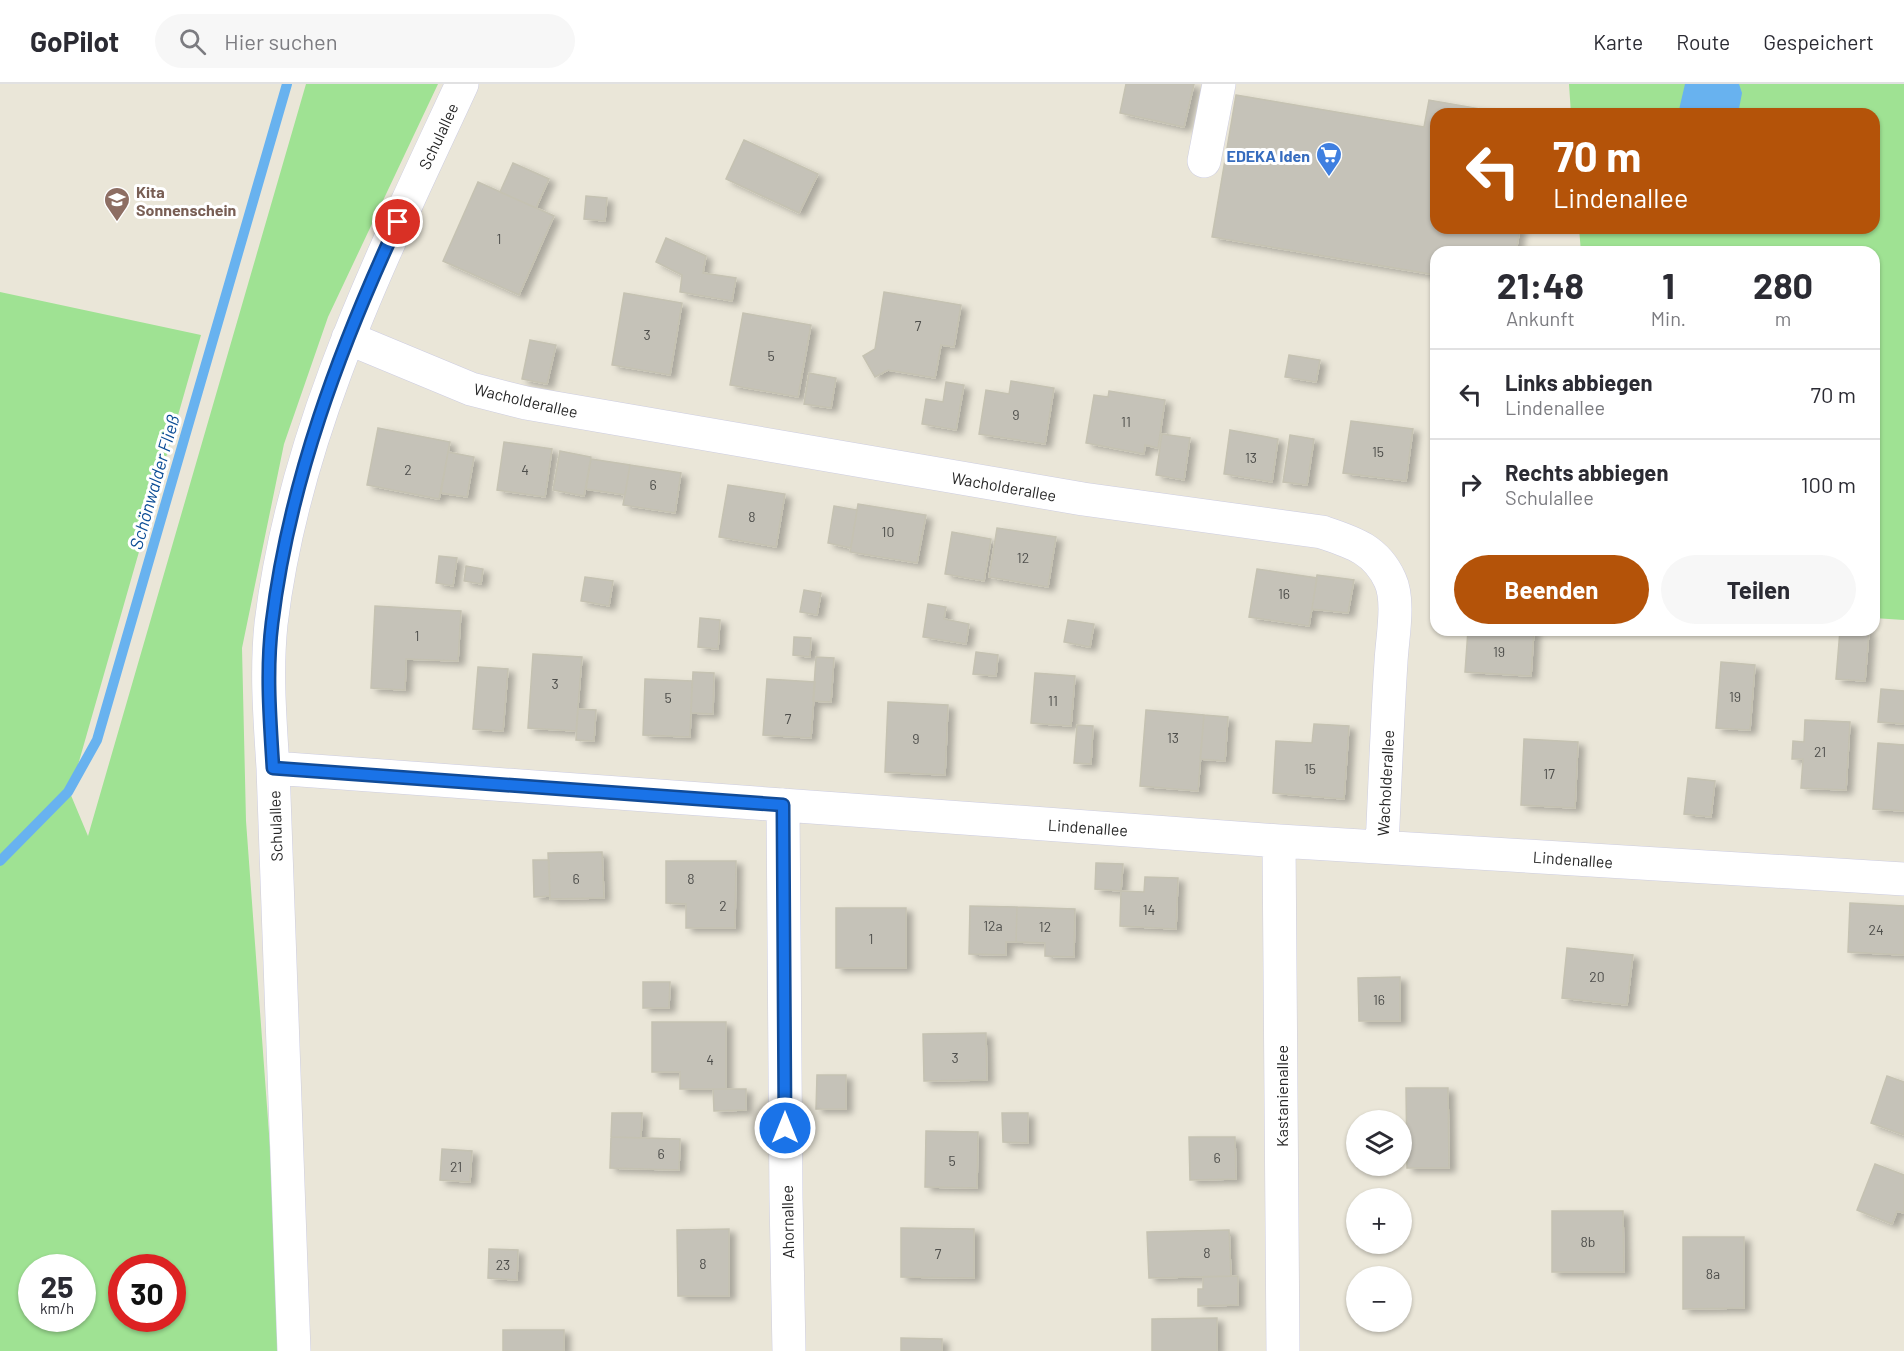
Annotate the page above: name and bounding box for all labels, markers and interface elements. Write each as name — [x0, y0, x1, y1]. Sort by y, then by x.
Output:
search box — [155, 14, 575, 68]
text: GoPilot — [30, 24, 119, 58]
icon: search — [176, 25, 209, 58]
text: Hier suchen — [224, 28, 337, 54]
text: Karte — [1593, 29, 1643, 54]
text: Route — [1676, 29, 1730, 54]
text: Gespeichert — [1763, 29, 1874, 54]
street label: Schulallee — [414, 100, 462, 172]
text: 70 m — [1553, 130, 1641, 180]
icon: left — [1454, 132, 1532, 210]
supermarket icon: EDEKA Iden — [1314, 140, 1344, 178]
place label: EDEKA Iden — [1227, 146, 1310, 165]
text: Lindenallee — [1553, 181, 1688, 213]
place label: Kita Sonnenschein — [136, 182, 236, 219]
school or university icon: Kita Sonnenschein — [102, 185, 132, 223]
pin — [372, 196, 423, 247]
icon: arrive — [381, 205, 414, 238]
house number: 1 — [497, 230, 501, 247]
text: 21:48 — [1497, 263, 1584, 306]
text: 1 — [1662, 263, 1675, 306]
text: 280 — [1753, 263, 1813, 306]
text: Ankunft — [1506, 306, 1575, 330]
text: Min. — [1651, 306, 1686, 330]
text: m — [1775, 306, 1791, 330]
house number: 7 — [915, 317, 922, 334]
house number: 3 — [643, 326, 651, 343]
house number: 5 — [767, 347, 775, 364]
text: Links abbiegen — [1505, 369, 1653, 395]
icon: left — [1454, 378, 1487, 411]
street label: Wacholderallee — [472, 379, 580, 421]
text: 70 m — [1811, 381, 1856, 407]
text: Lindenallee — [1505, 395, 1605, 419]
house number: 9 — [1012, 406, 1020, 423]
water label: Schönwalder Fließ — [124, 412, 184, 552]
house number: 11 — [1121, 413, 1131, 430]
house number: 15 — [1372, 443, 1384, 460]
house number: 13 — [1245, 449, 1257, 466]
text: Rechts abbiegen — [1505, 459, 1668, 485]
house number: 2 — [404, 461, 412, 478]
house number: 4 — [521, 461, 529, 478]
street label: Wacholderallee — [950, 467, 1058, 505]
icon: right — [1454, 468, 1487, 501]
text: 100 m — [1801, 471, 1856, 497]
house number: 6 — [649, 476, 657, 493]
text: Schulallee — [1505, 485, 1594, 509]
house number: 8 — [748, 508, 756, 525]
house number: 10 — [882, 523, 894, 540]
house number: 12 — [1017, 549, 1029, 566]
button: Beenden — [1454, 555, 1649, 624]
button: Teilen — [1661, 555, 1856, 624]
house number: 16 — [1278, 585, 1290, 602]
house number: 1 — [415, 627, 419, 644]
house number: 19 — [1493, 643, 1505, 660]
house number: 3 — [551, 675, 559, 692]
house number: 19 — [1729, 688, 1741, 705]
house number: 5 — [664, 689, 672, 706]
house number: 11 — [1048, 692, 1058, 709]
house number: 7 — [785, 710, 792, 727]
house number: 13 — [1167, 729, 1179, 746]
street label: Wacholderallee — [1373, 729, 1397, 837]
house number: 9 — [912, 730, 920, 747]
house number: 21 — [1814, 743, 1826, 760]
house number: 15 — [1304, 760, 1316, 777]
house number: 17 — [1543, 765, 1555, 782]
street label: Schulallee — [264, 790, 286, 862]
street label: Lindenallee — [1047, 815, 1129, 839]
street label: Lindenallee — [1532, 847, 1614, 871]
house number: 6 — [572, 870, 580, 887]
house number: 8 — [687, 870, 695, 887]
house number: 2 — [719, 897, 727, 914]
house number: 14 — [1143, 901, 1155, 918]
house number: 12a — [983, 917, 1003, 934]
house number: 12 — [1039, 918, 1051, 935]
house number: 24 — [1868, 921, 1884, 938]
house number: 1 — [869, 930, 873, 947]
house number: 20 — [1589, 968, 1605, 985]
house number: 16 — [1373, 991, 1385, 1008]
street label: Kastanienallee — [1272, 1045, 1291, 1147]
house number: 3 — [951, 1049, 959, 1066]
house number: 4 — [706, 1051, 714, 1068]
position arrow — [753, 1096, 817, 1160]
map controls — [1346, 1110, 1412, 1332]
button: layers — [1346, 1110, 1412, 1176]
house number: 6 — [657, 1145, 665, 1162]
house number: 6 — [1213, 1149, 1221, 1166]
house number: 5 — [948, 1152, 956, 1169]
house number: 21 — [450, 1158, 462, 1175]
street label: Ahornallee — [777, 1185, 797, 1259]
button: + — [1346, 1188, 1412, 1254]
house number: 8b — [1581, 1233, 1595, 1250]
house number: 8 — [1203, 1244, 1211, 1261]
house number: 7 — [935, 1245, 942, 1262]
speed limit sign: 30 — [108, 1254, 186, 1332]
house number: 8 — [699, 1255, 707, 1272]
house number: 23 — [496, 1256, 510, 1273]
house number: 8a — [1706, 1265, 1720, 1282]
button: − — [1346, 1266, 1412, 1332]
text: 25 — [41, 1268, 73, 1304]
text: km/h — [40, 1299, 74, 1317]

